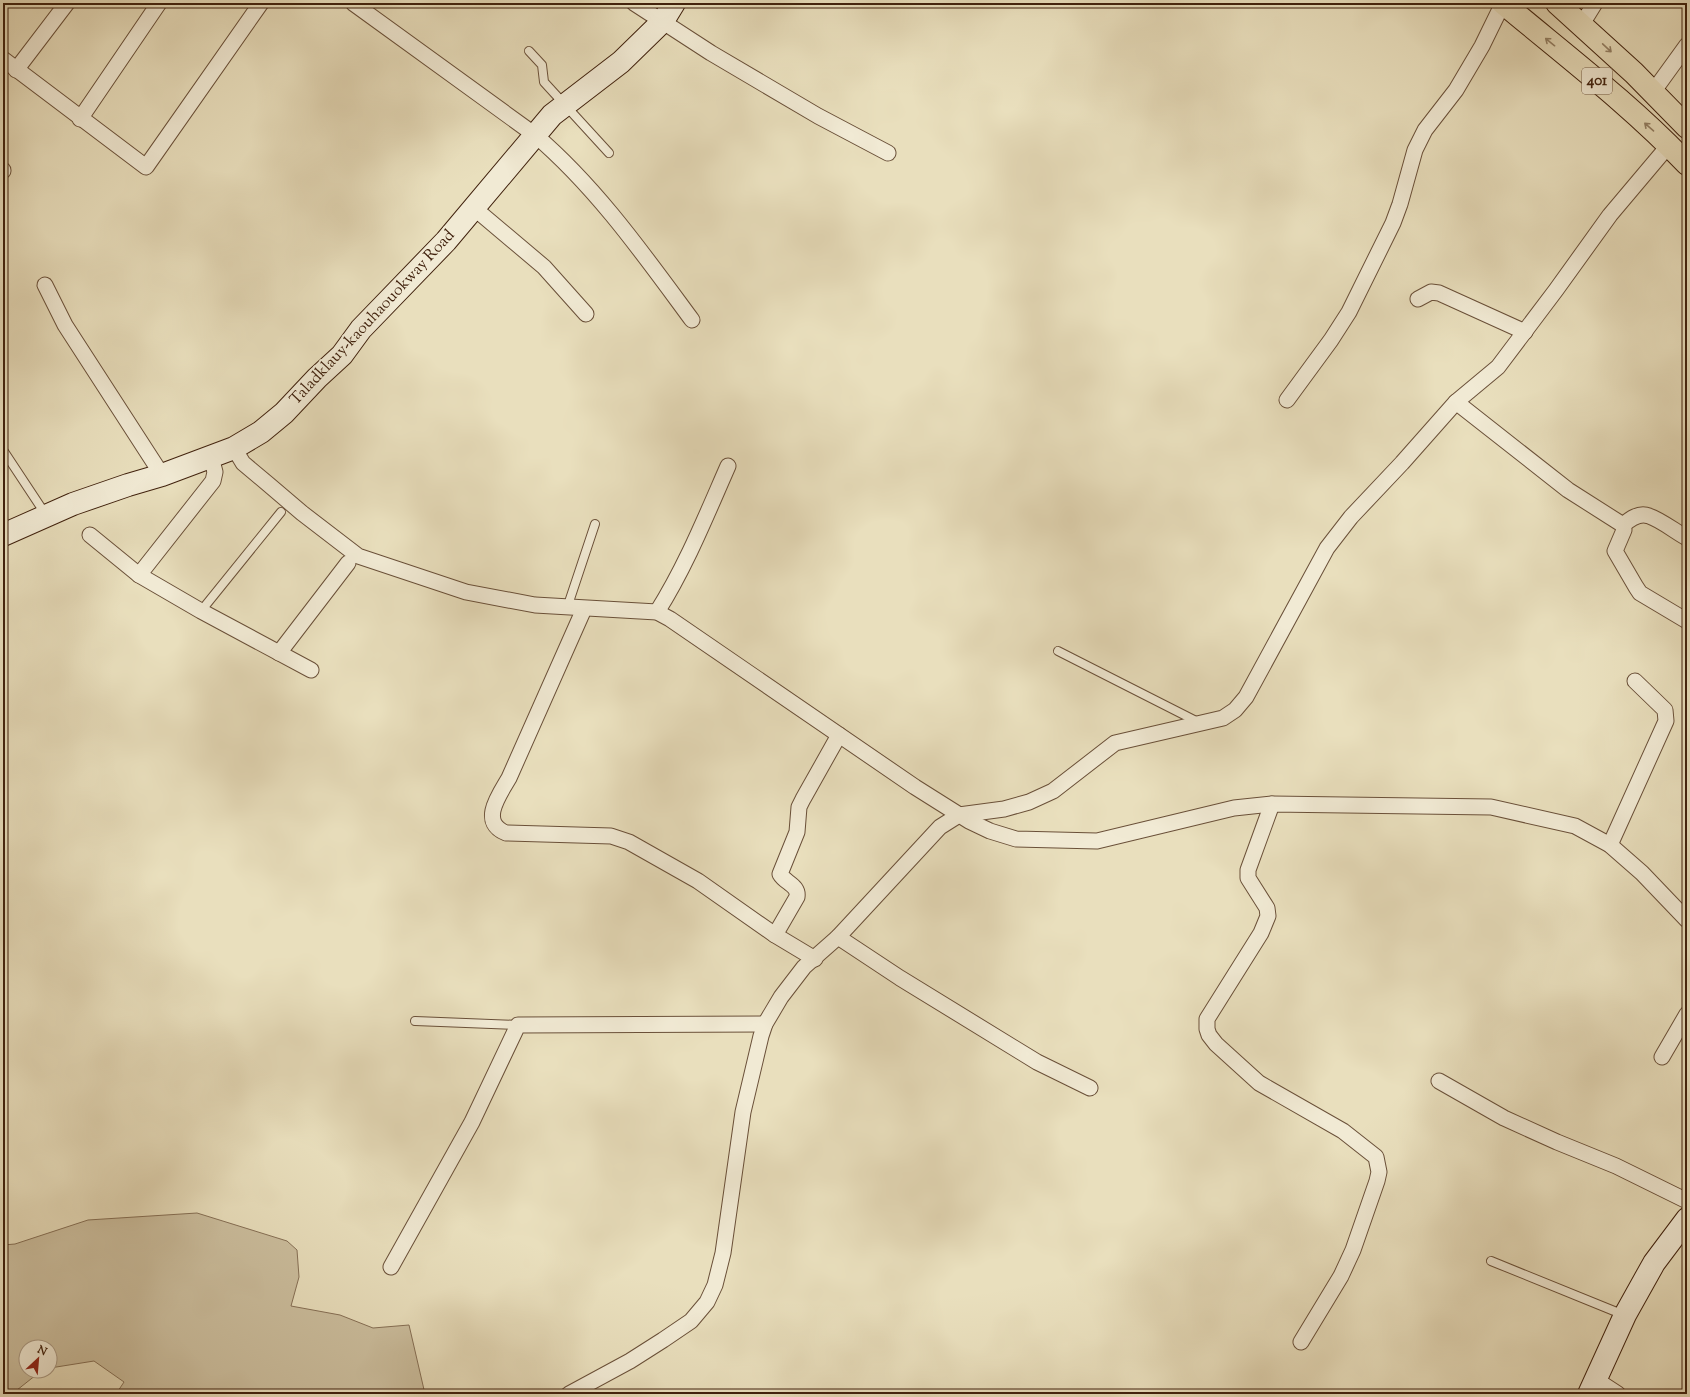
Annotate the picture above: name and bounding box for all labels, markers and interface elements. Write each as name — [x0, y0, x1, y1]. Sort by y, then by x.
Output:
one-way arrow — [1545, 38, 1556, 47]
one-way arrow — [1602, 43, 1612, 53]
road number: 401 — [1582, 68, 1612, 94]
one-way arrow — [1644, 122, 1654, 131]
street label: Taladklauy-kaouhaouokway Road — [285, 225, 461, 411]
north arrow — [18, 1339, 58, 1379]
text: N — [34, 1341, 50, 1360]

